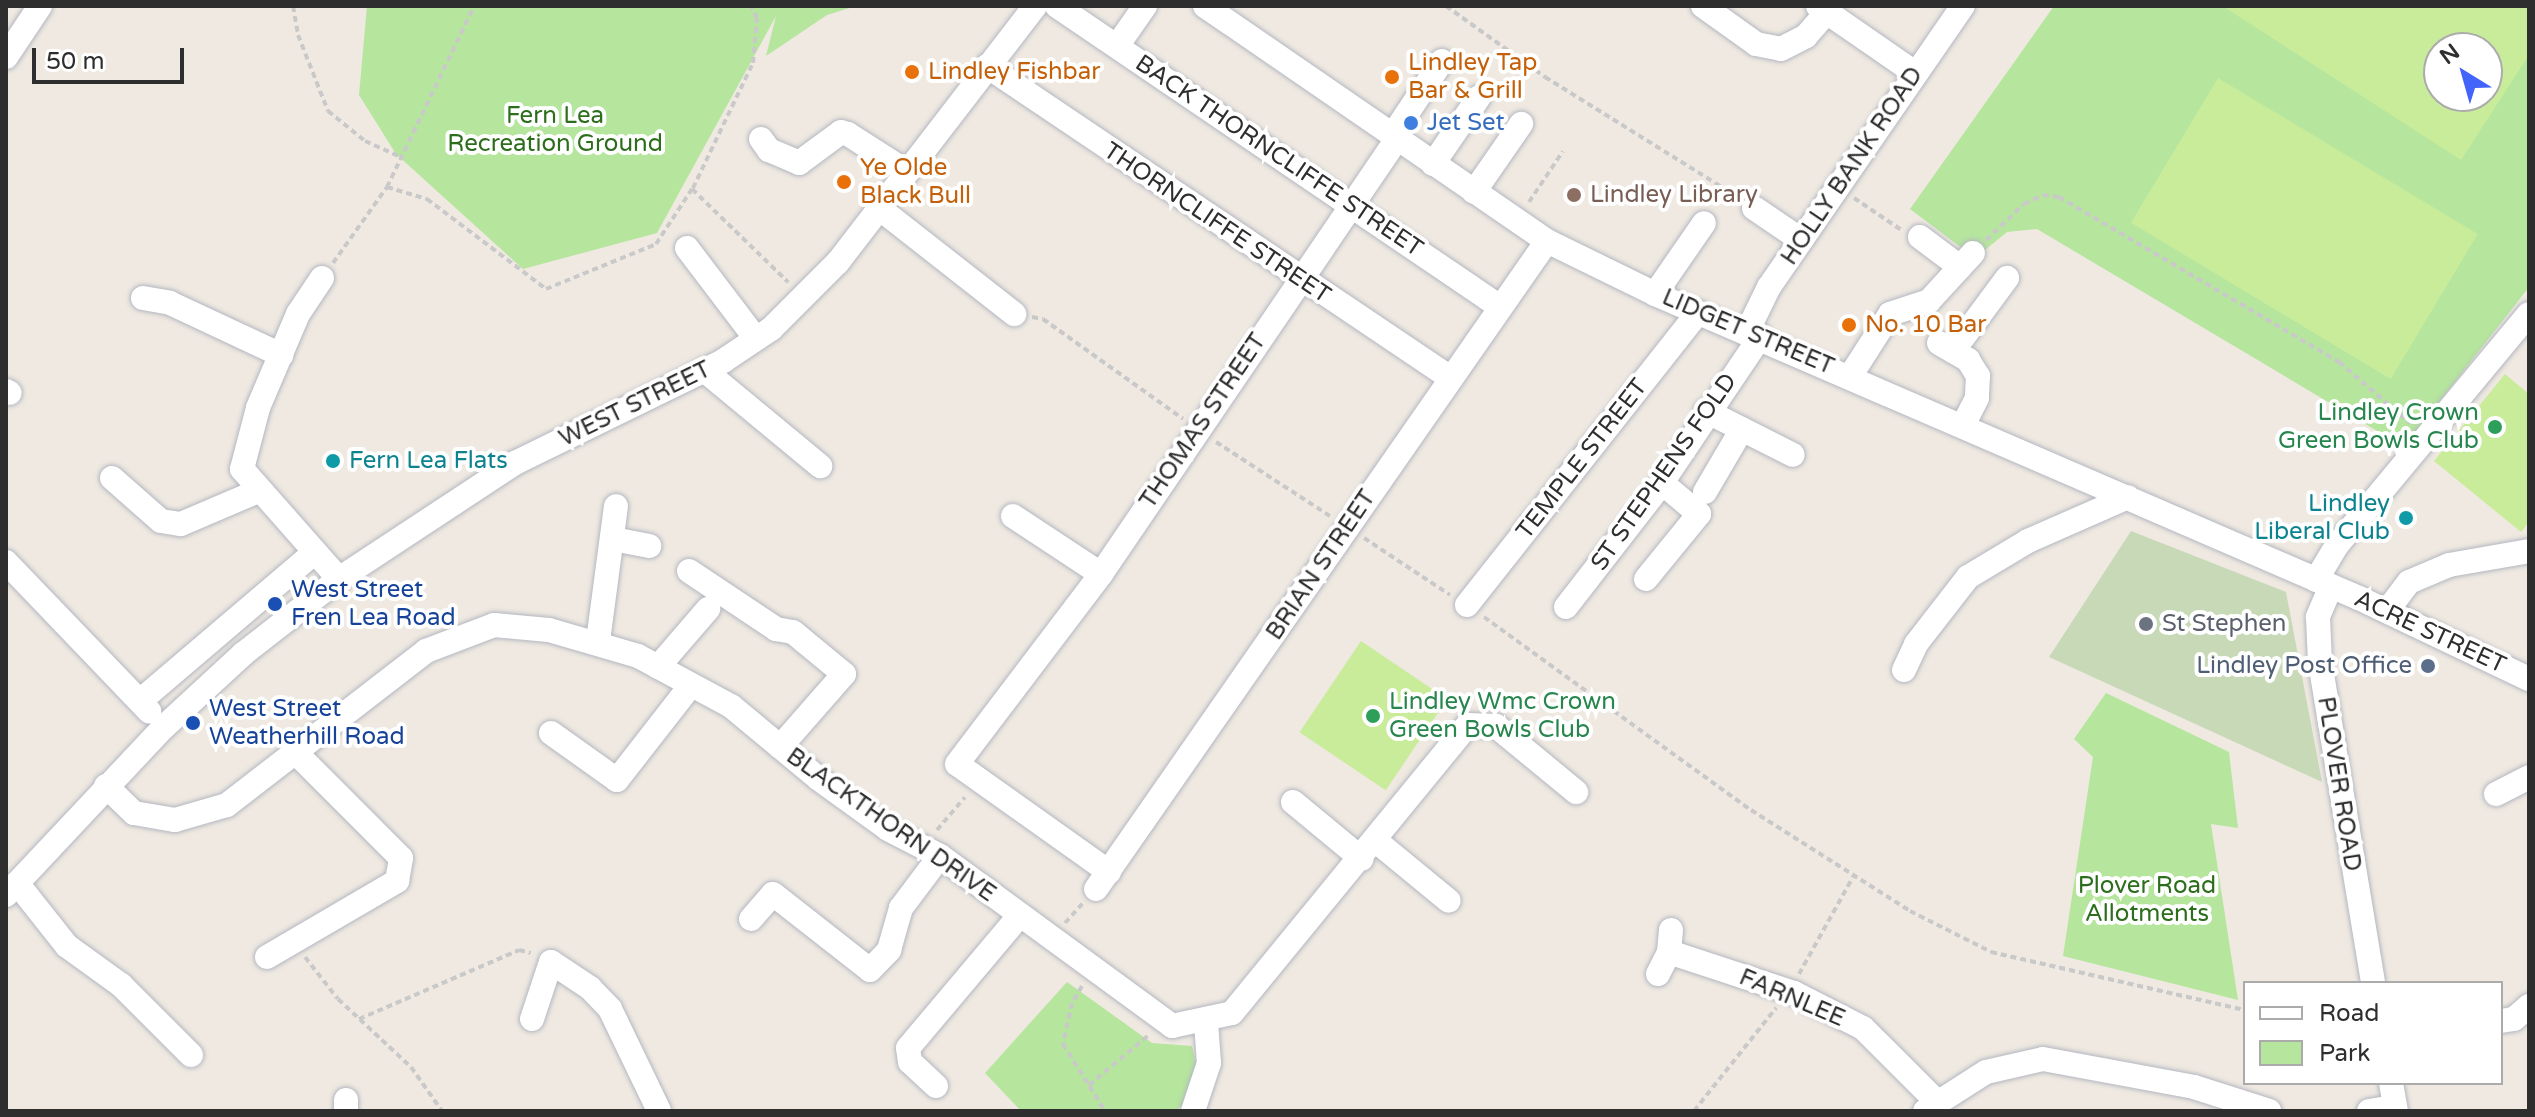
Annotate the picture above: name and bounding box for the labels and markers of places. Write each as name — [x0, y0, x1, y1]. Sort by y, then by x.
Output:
place label: Lindley Tap Bar & Grill — [1408, 49, 1537, 105]
place label: Lindley Fishbar — [928, 58, 1100, 86]
marker: Lindley Fishbar — [903, 63, 921, 81]
marker: Lindley Tap Bar & Grill — [1383, 68, 1401, 86]
place label: Jet Set — [1427, 109, 1505, 137]
marker: Jet Set — [1402, 114, 1420, 132]
place label: Ye Olde Black Bull — [860, 154, 971, 210]
marker: Ye Olde Black Bull — [835, 173, 853, 191]
place label: Lindley Library — [1590, 181, 1758, 209]
marker: Lindley Library — [1565, 186, 1583, 204]
place label: No. 10 Bar — [1865, 311, 1986, 339]
marker: No. 10 Bar — [1840, 316, 1858, 334]
place label: Lindley Crown Green Bowls Club — [2278, 399, 2479, 455]
marker: Lindley Crown Green Bowls Club — [2486, 418, 2504, 436]
place label: Fern Lea Flats — [349, 447, 508, 475]
marker: Fern Lea Flats — [324, 452, 342, 470]
place label: Lindley Liberal Club — [2254, 490, 2390, 546]
marker: Lindley Liberal Club — [2397, 509, 2415, 527]
place label: West Street Fren Lea Road — [291, 576, 456, 632]
marker: West Street Fren Lea Road — [266, 595, 284, 613]
place label: St Stephen — [2162, 610, 2286, 638]
marker: St Stephen — [2137, 615, 2155, 633]
place label: Lindley Post Office — [2196, 652, 2412, 680]
marker: Lindley Post Office — [2419, 657, 2437, 675]
place label: Lindley Wmc Crown Green Bowls Club — [1389, 688, 1616, 744]
place label: West Street Weatherhill Road — [209, 695, 405, 751]
marker: Lindley Wmc Crown Green Bowls Club — [1364, 707, 1382, 725]
marker: West Street Weatherhill Road — [184, 714, 202, 732]

